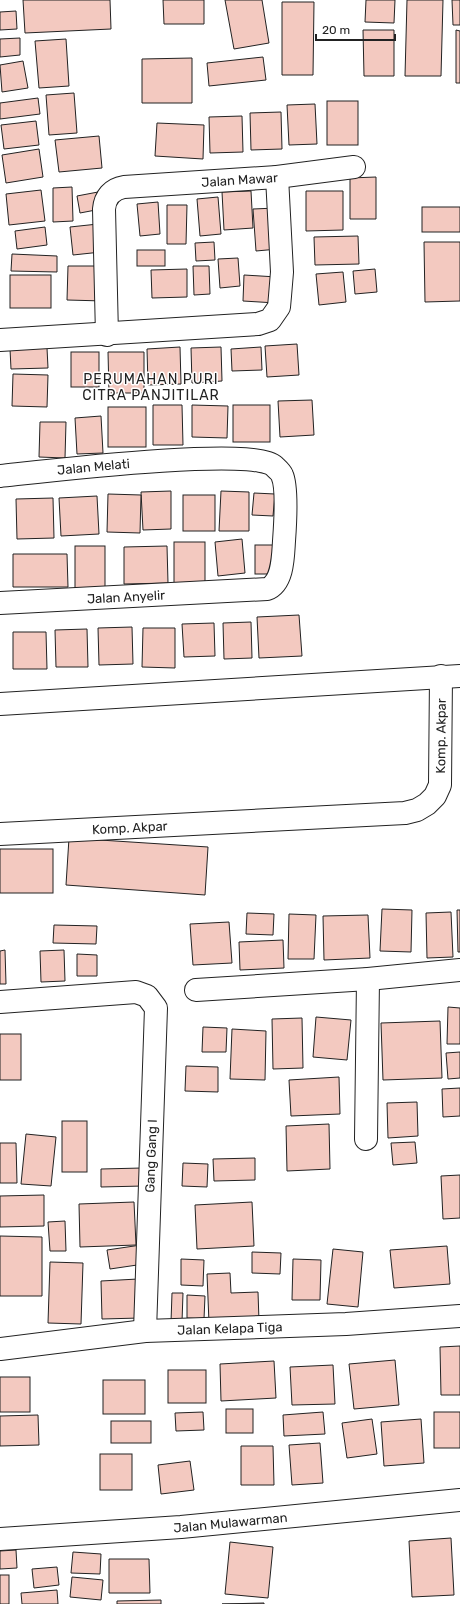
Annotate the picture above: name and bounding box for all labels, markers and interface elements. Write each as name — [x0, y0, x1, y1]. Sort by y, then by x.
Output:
scale bar — [316, 16, 395, 42]
text: 20 m — [322, 23, 350, 37]
street label: Jalan Mawar — [201, 169, 278, 189]
district label: PERUMAHAN PURI CITRA PANJITILAR — [82, 371, 220, 404]
street label: Jalan Melati — [56, 456, 130, 477]
street label: Jalan Anyelir — [87, 587, 166, 607]
street label: Komp. Akpar — [433, 698, 448, 774]
street label: Komp. Akpar — [92, 818, 168, 837]
street label: Gang Gang I — [142, 1119, 161, 1193]
street label: Jalan Kelapa Tiga — [177, 1319, 283, 1337]
street label: Jalan Mulawarman — [173, 1509, 288, 1535]

